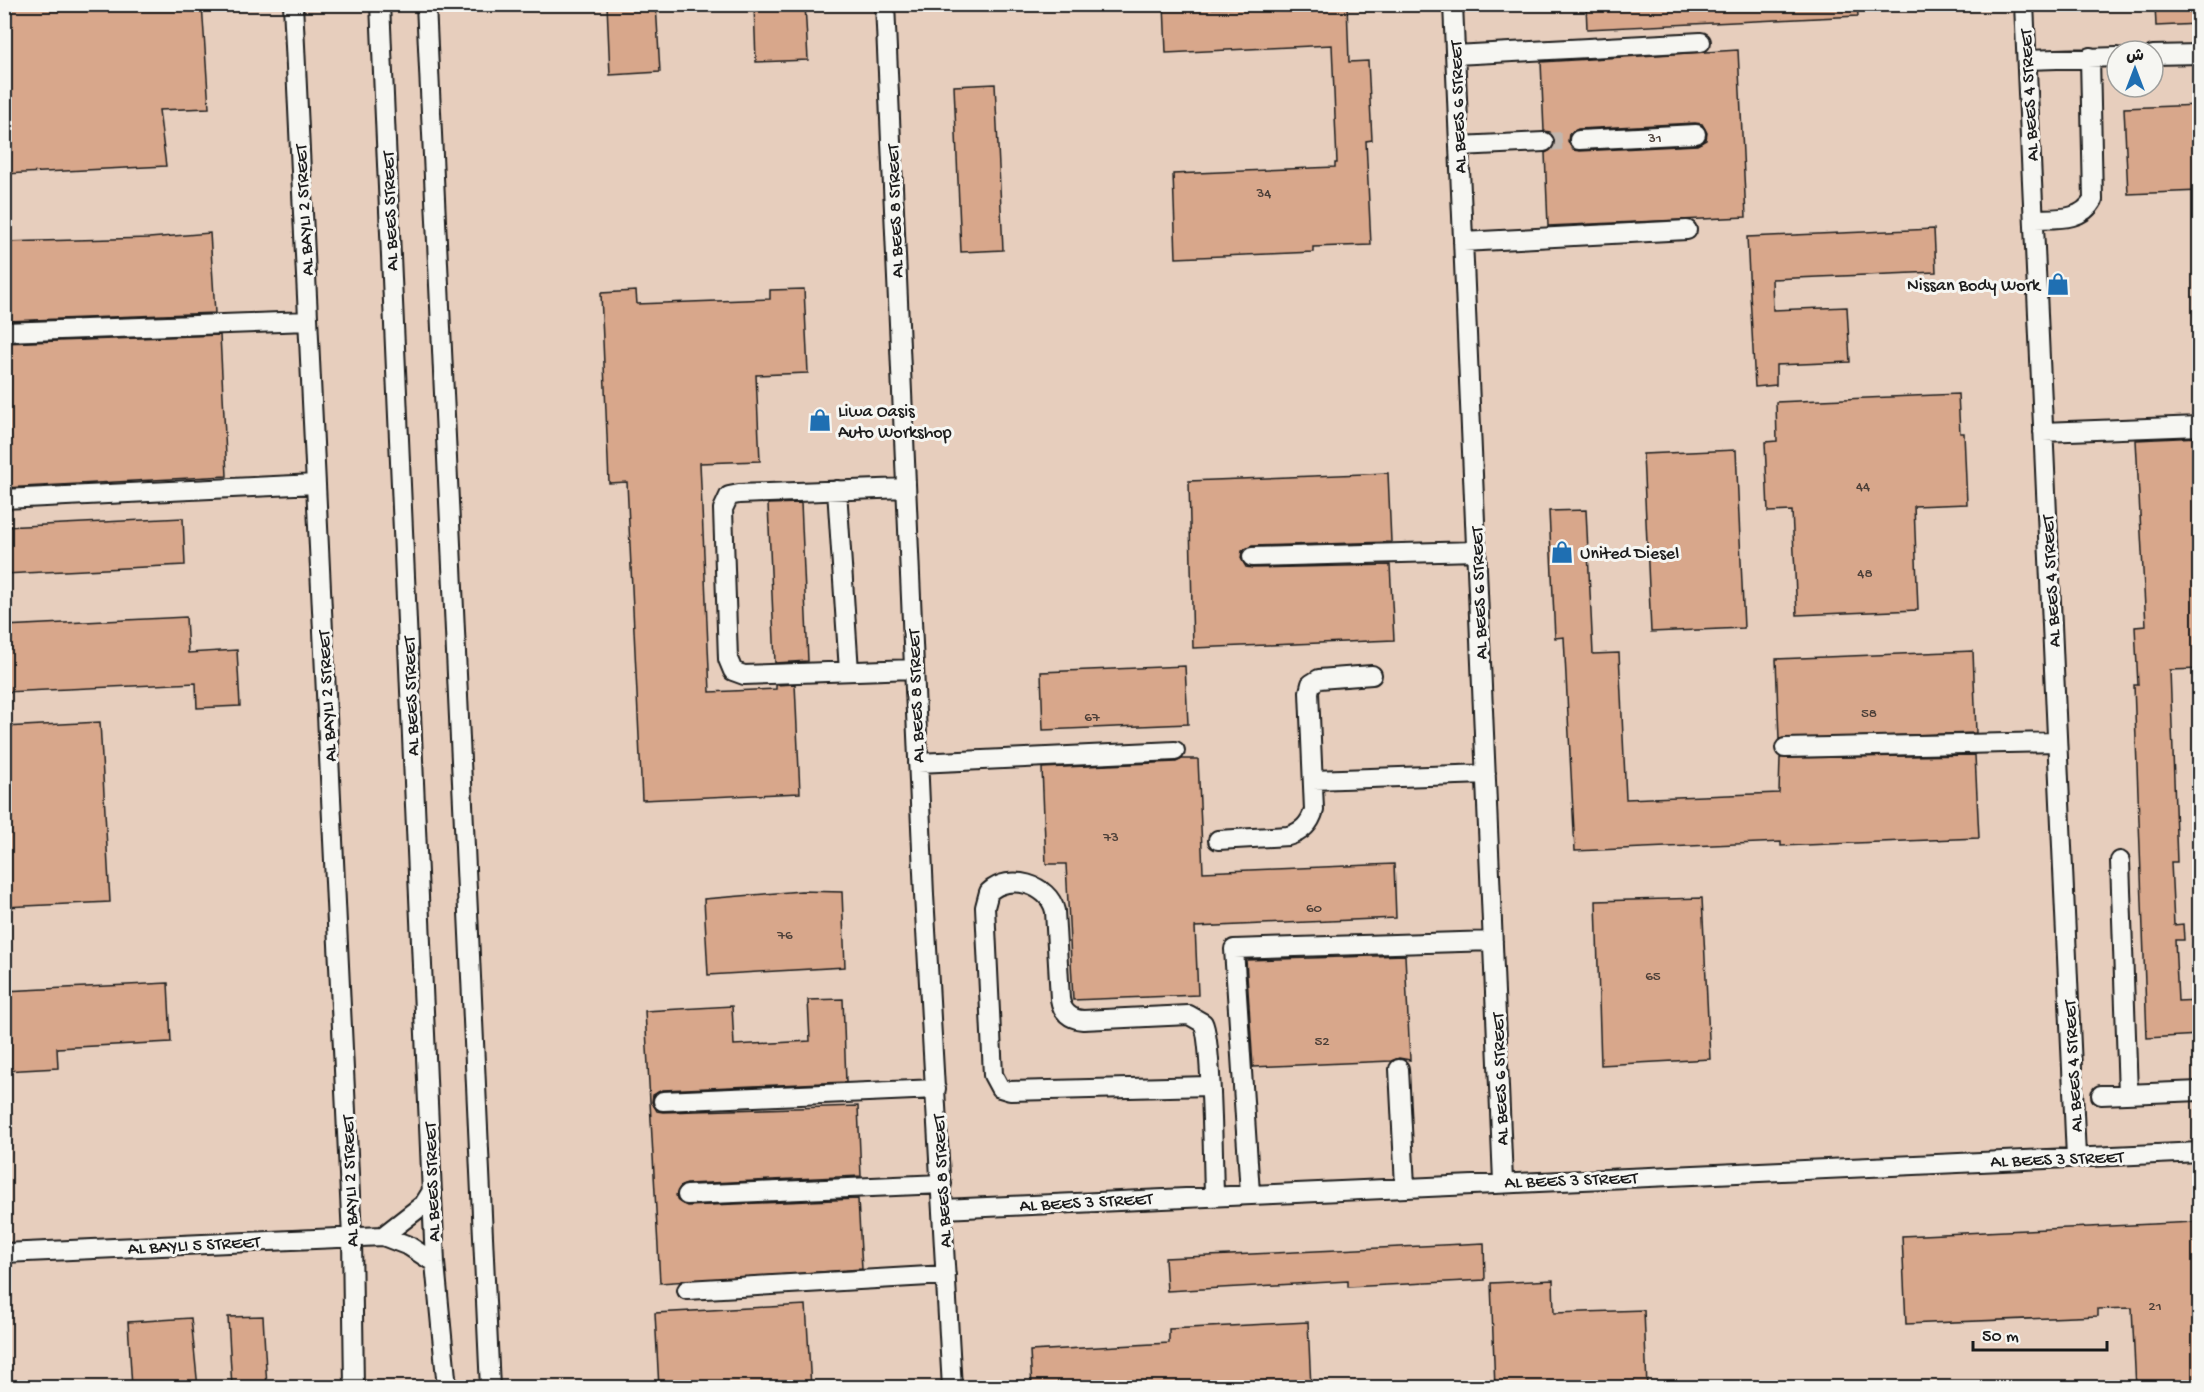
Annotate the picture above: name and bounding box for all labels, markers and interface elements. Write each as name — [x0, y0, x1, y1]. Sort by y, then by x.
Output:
street label: AL BEES 4 STREET — [2016, 27, 2044, 162]
street label: AL BEES 6 STREET — [1447, 39, 1472, 174]
north arrow — [2105, 39, 2165, 99]
text: ش — [2126, 48, 2144, 67]
house number: 31 — [1647, 130, 1662, 148]
street label: AL BAYLI 2 STREET — [292, 142, 319, 276]
street label: AL BEES 8 STREET — [884, 143, 909, 278]
street label: AL BEES STREET — [379, 150, 404, 271]
house number: 34 — [1256, 185, 1271, 203]
shop icon: Nissan Body Work — [2045, 271, 2071, 297]
place label: Nissan Body Work — [1907, 276, 2042, 297]
place label: Liwa Oasis Auto Workshop — [838, 402, 952, 444]
shop icon: Liwa Oasis Auto Workshop — [807, 407, 833, 433]
house number: 44 — [1856, 478, 1870, 496]
street label: AL BEES 4 STREET — [2038, 513, 2066, 648]
street label: AL BEES 6 STREET — [1468, 525, 1493, 660]
shop icon: United Diesel — [1549, 539, 1575, 565]
place label: United Diesel — [1580, 544, 1679, 565]
house number: 48 — [1857, 565, 1873, 583]
street label: AL BAYLI 2 STREET — [315, 628, 342, 762]
street label: AL BEES 8 STREET — [905, 628, 930, 763]
street label: AL BEES STREET — [400, 635, 425, 756]
house number: 58 — [1861, 705, 1877, 723]
house number: 67 — [1084, 709, 1101, 727]
house number: 73 — [1102, 829, 1119, 847]
house number: 60 — [1306, 900, 1323, 918]
house number: 76 — [776, 927, 793, 945]
house number: 65 — [1645, 968, 1661, 986]
street label: AL BEES 4 STREET — [2060, 998, 2088, 1133]
street label: AL BEES 6 STREET — [1489, 1011, 1514, 1146]
house number: 52 — [1314, 1033, 1330, 1051]
street label: AL BEES 8 STREET — [929, 1112, 957, 1248]
street label: AL BAYLI 2 STREET — [339, 1114, 364, 1247]
street label: AL BEES STREET — [421, 1121, 446, 1242]
street label: AL BEES 3 STREET — [1990, 1148, 2125, 1173]
street label: AL BEES 3 STREET — [1504, 1169, 1639, 1194]
street label: AL BEES 3 STREET — [1019, 1189, 1154, 1217]
street label: AL BAYLI 5 STREET — [127, 1232, 262, 1260]
house number: 21 — [2148, 1298, 2162, 1316]
scale bar — [1973, 1314, 2106, 1352]
text: 50 m — [1982, 1327, 2019, 1348]

